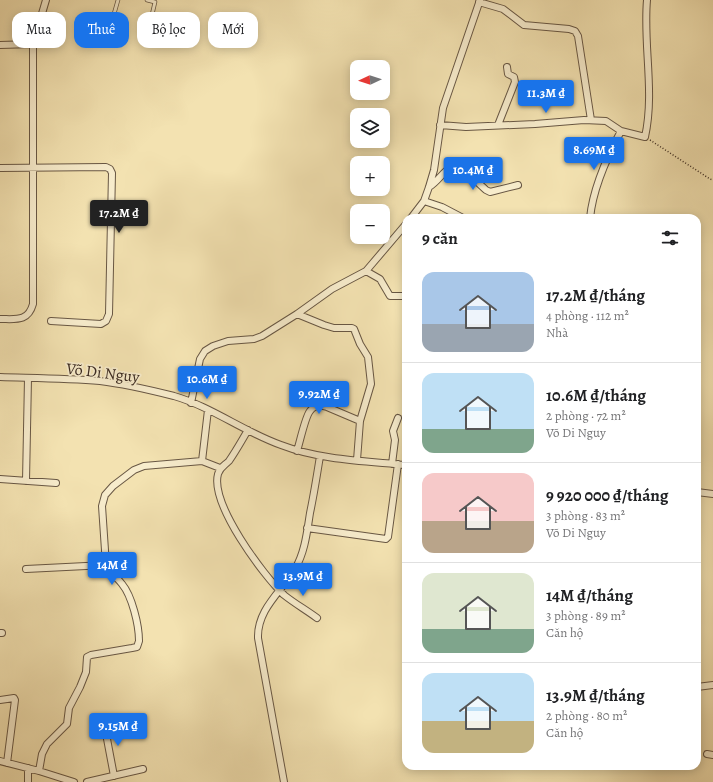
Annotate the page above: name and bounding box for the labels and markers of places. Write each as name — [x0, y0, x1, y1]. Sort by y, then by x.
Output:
pin: 11.3M ₫ — [509, 80, 583, 114]
pin: 8.69M ₫ — [557, 137, 631, 171]
pin: 10.4M ₫ — [436, 157, 510, 191]
pin: 17.2M ₫ — [82, 200, 156, 234]
pin: 10.6M ₫ — [170, 366, 244, 400]
pin: 9.92M ₫ — [282, 381, 356, 415]
pin: 14M ₫ — [84, 552, 140, 586]
pin: 13.9M ₫ — [266, 563, 340, 597]
pin: 9.15M ₫ — [81, 713, 155, 747]

